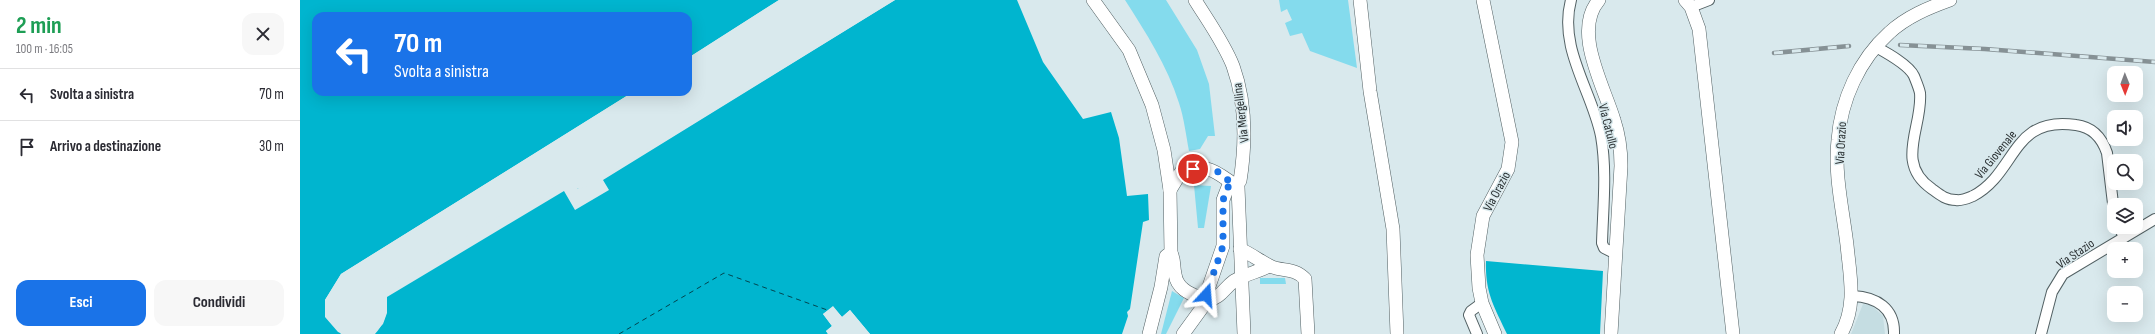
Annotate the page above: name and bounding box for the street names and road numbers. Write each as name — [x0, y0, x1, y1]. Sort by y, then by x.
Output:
street label: Via Mergellina — [1229, 82, 1253, 144]
street label: Via Catullo — [1595, 102, 1621, 151]
street label: Via Orazio — [1832, 121, 1850, 165]
street label: Via Giovenale — [1971, 127, 2020, 182]
street label: Via Orazio — [1480, 169, 1514, 214]
street label: Via Stazio — [2054, 235, 2098, 272]

